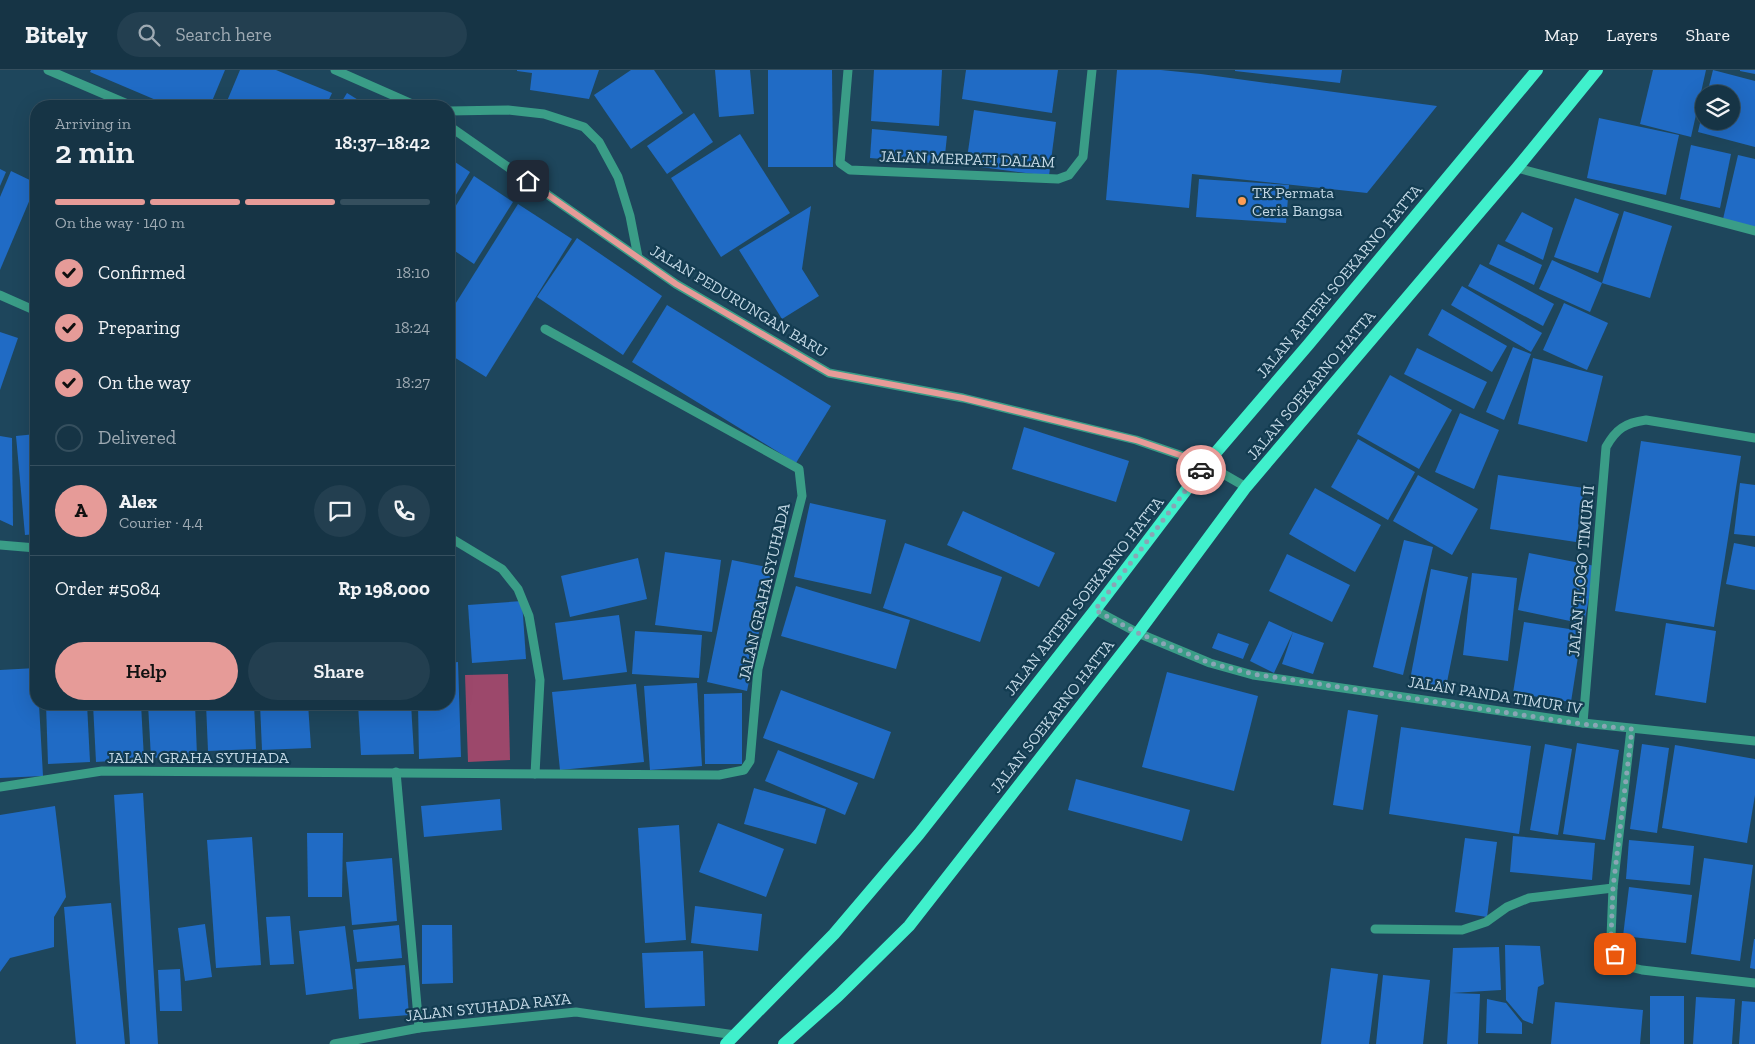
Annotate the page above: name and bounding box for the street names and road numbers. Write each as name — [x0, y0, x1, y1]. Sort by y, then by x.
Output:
street label: JALAN MERPATI DALAM — [879, 146, 1055, 172]
street label: JALAN ARTERI SOEKARNO HATTA — [1252, 180, 1426, 382]
street label: JALAN PEDURUNGAN BARU — [647, 241, 831, 361]
street label: JALAN SOEKARNO HATTA — [1243, 306, 1380, 464]
street label: JALAN TLOGO TIMUR II — [1564, 484, 1598, 658]
street label: JALAN ARTERI SOEKARNO HATTA — [1000, 492, 1168, 699]
street label: JALAN GRAHA SYUHADA — [734, 501, 794, 683]
street label: JALAN SOEKARNO HATTA — [986, 635, 1118, 796]
street label: JALAN PANDA TIMUR IV — [1407, 672, 1584, 718]
street label: JALAN GRAHA SYUHADA — [107, 748, 290, 767]
street label: JALAN SYUHADA RAYA — [404, 989, 572, 1025]

